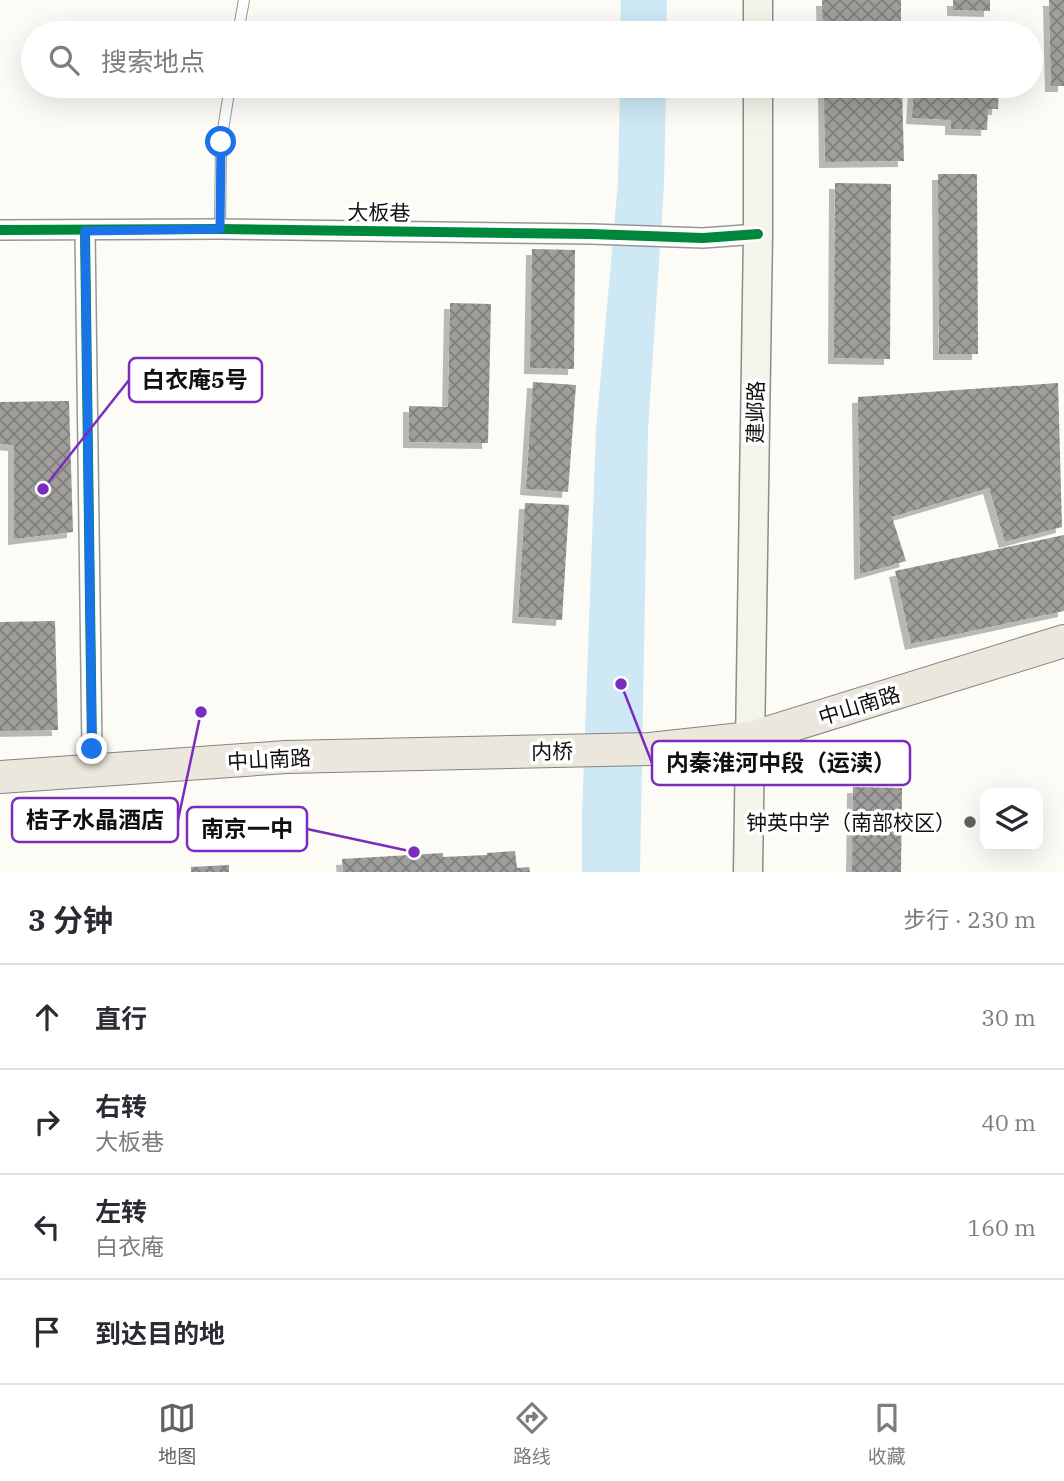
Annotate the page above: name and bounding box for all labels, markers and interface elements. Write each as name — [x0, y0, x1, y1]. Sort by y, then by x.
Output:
search box — [21, 21, 1043, 98]
icon: search — [45, 41, 83, 79]
text: 搜索地点 — [101, 44, 205, 78]
route start — [205, 126, 236, 157]
street label: 大板巷 — [347, 197, 411, 227]
callout: 白衣庵5号 — [129, 358, 262, 402]
text: 白衣庵5号 — [142, 364, 248, 394]
street label: 建邺路 — [740, 380, 770, 444]
street label: 中山南路 — [815, 679, 903, 731]
route end — [76, 733, 107, 764]
street label: 内桥 — [531, 737, 573, 765]
callout: 内秦淮河中段（运渎） — [652, 741, 910, 785]
street label: 中山南路 — [226, 743, 312, 775]
text: 内秦淮河中段（运渎） — [666, 747, 896, 777]
map controls — [980, 788, 1043, 851]
button: layers — [980, 788, 1043, 851]
callout: 桔子水晶酒店 — [12, 798, 178, 842]
text: 桔子水晶酒店 — [26, 804, 164, 834]
callout: 南京一中 — [187, 807, 307, 851]
place label: 钟英中学（南部校区） — [746, 808, 956, 836]
text: 南京一中 — [201, 813, 293, 843]
marker: 钟英中学（南部校区） — [962, 814, 978, 830]
text: 3 分钟 — [28, 900, 113, 939]
text: 步行 · 230 m — [903, 904, 1036, 934]
icon: ahead — [28, 998, 66, 1036]
text: 直行 — [95, 1001, 147, 1035]
text: 30 m — [981, 1002, 1036, 1032]
text: 右转 — [95, 1089, 147, 1123]
icon: right — [28, 1103, 66, 1141]
text: 40 m — [981, 1107, 1036, 1137]
text: 大板巷 — [95, 1126, 164, 1156]
text: 左转 — [95, 1194, 147, 1228]
icon: left — [28, 1208, 66, 1246]
text: 160 m — [967, 1212, 1036, 1242]
text: 白衣庵 — [95, 1231, 164, 1261]
icon: arrive — [28, 1313, 66, 1351]
text: 到达目的地 — [95, 1316, 225, 1350]
tab: 地图 — [158, 1399, 196, 1468]
tab: 路线 — [513, 1399, 551, 1468]
tab: 收藏 — [868, 1399, 906, 1468]

